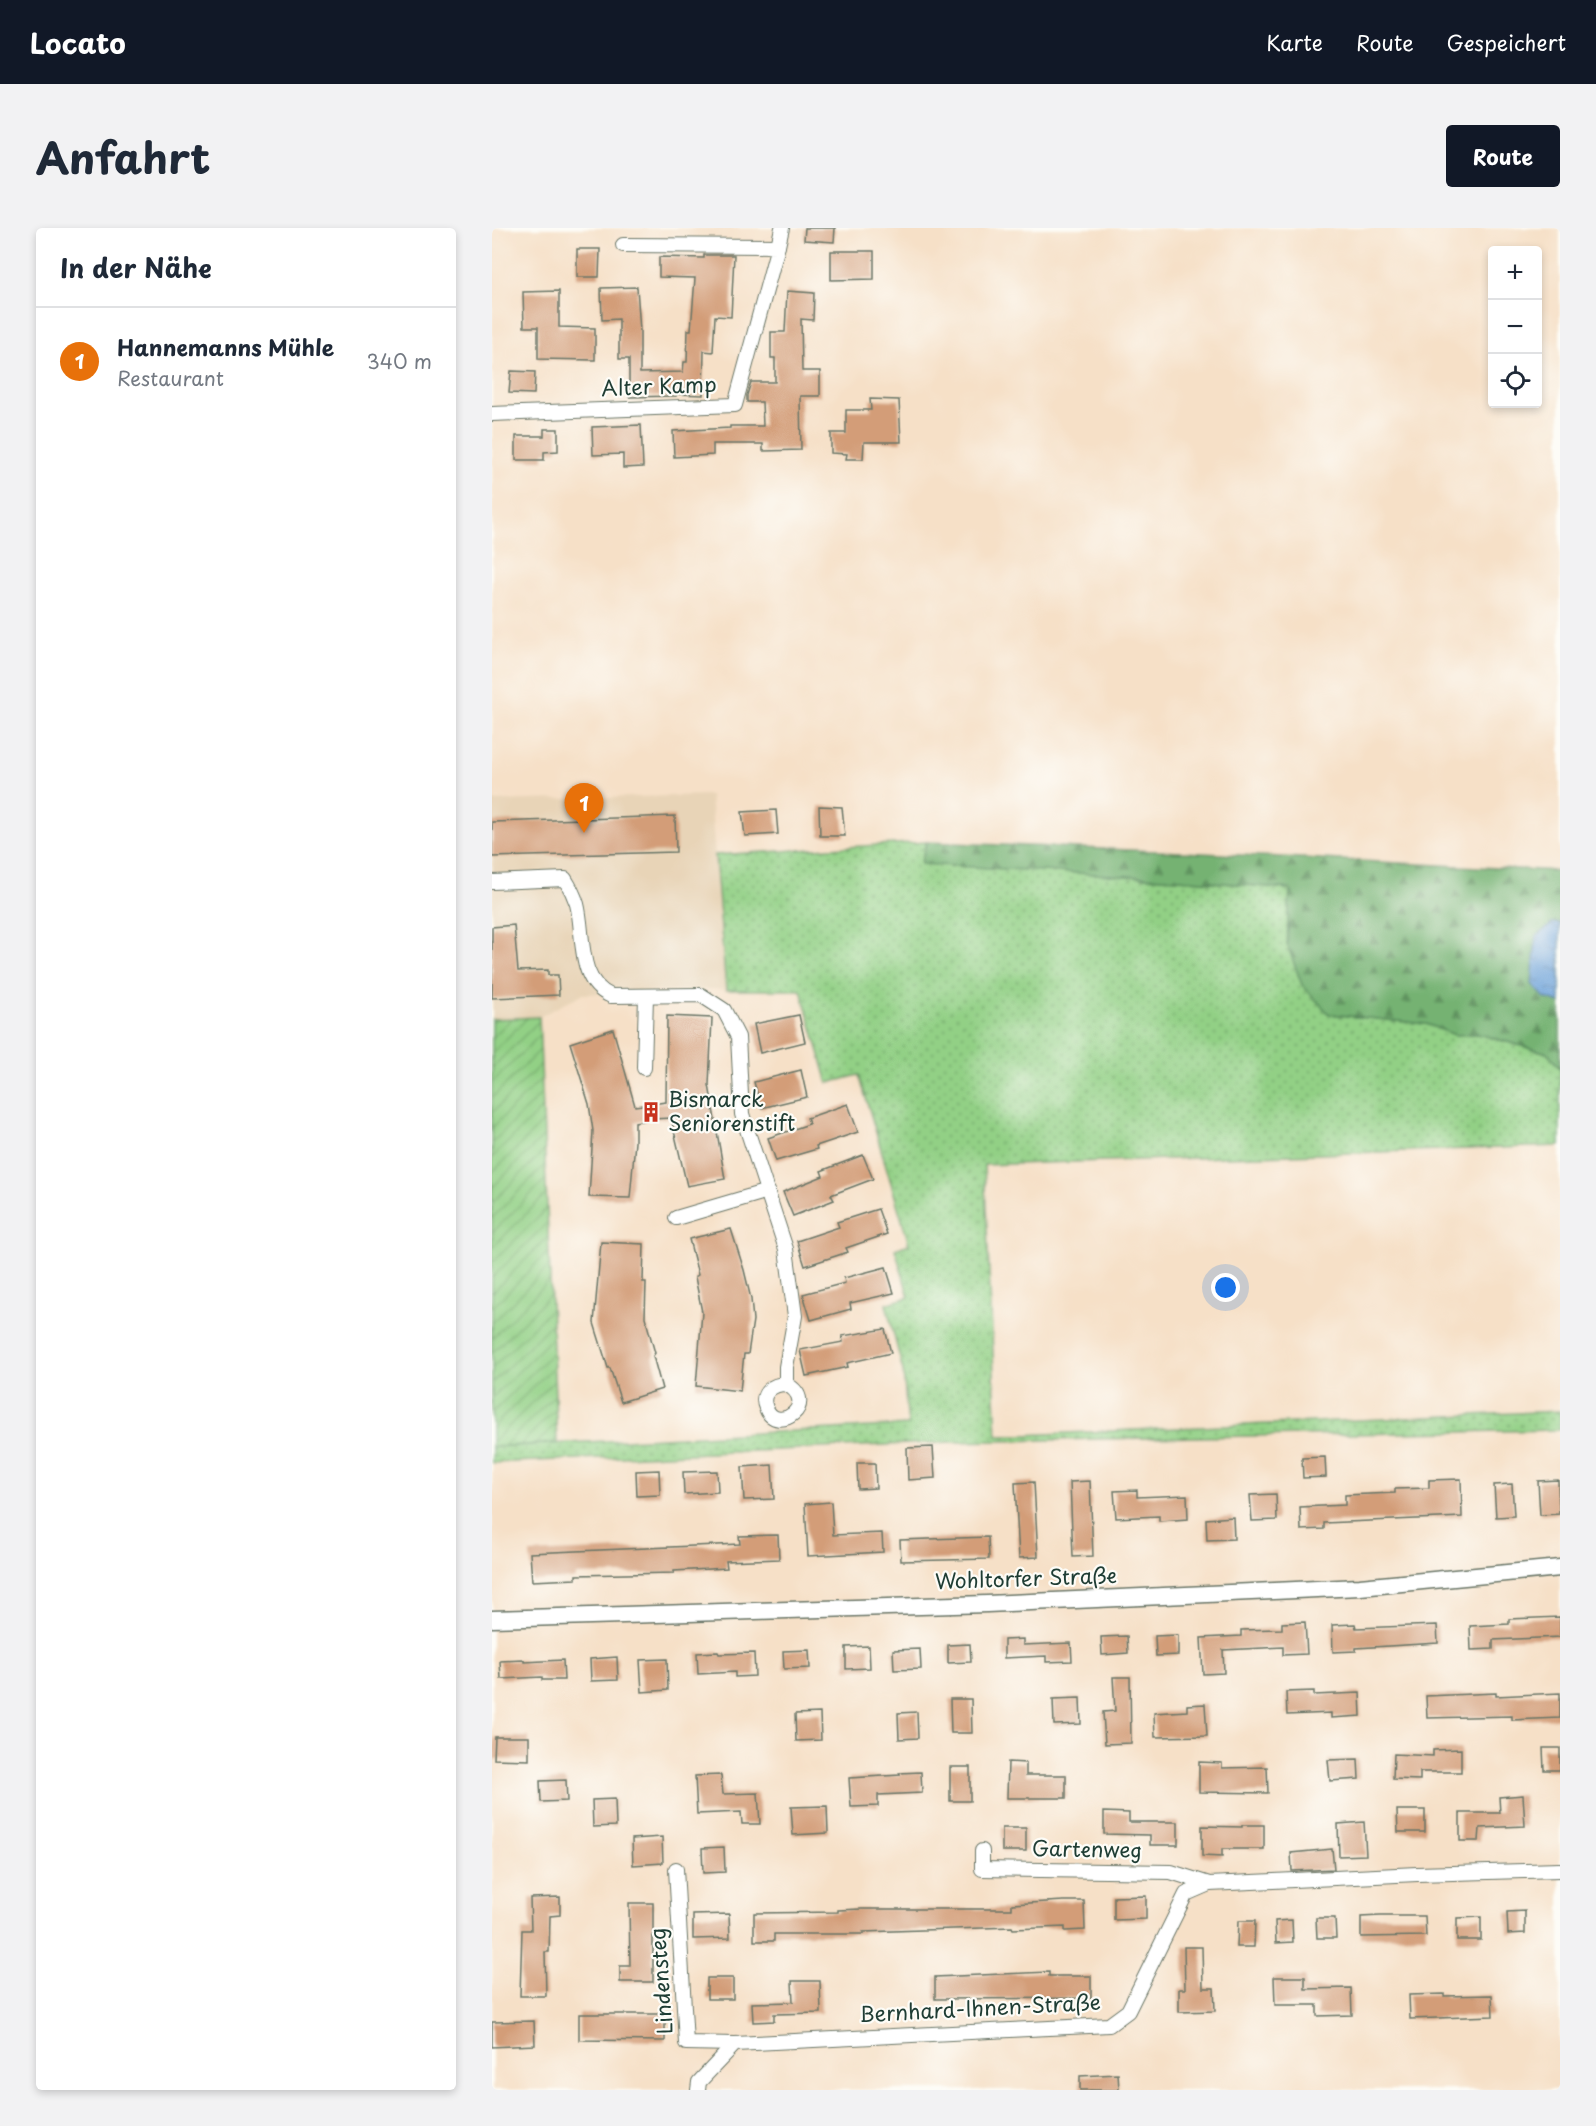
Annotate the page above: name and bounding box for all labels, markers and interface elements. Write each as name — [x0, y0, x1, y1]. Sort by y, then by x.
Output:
text: Locato — [30, 21, 126, 64]
text: Karte — [1266, 26, 1323, 58]
text: Route — [1356, 26, 1414, 58]
text: Gespeichert — [1447, 26, 1566, 58]
text: Anfahrt — [36, 125, 210, 188]
button: Route — [1446, 125, 1560, 187]
map controls — [1488, 246, 1542, 408]
button: + — [1488, 246, 1542, 300]
text: In der Nähe — [60, 248, 212, 287]
button: − — [1488, 300, 1542, 354]
text: Hannemanns Mühle — [117, 330, 334, 363]
text: 1 — [75, 346, 84, 376]
text: 340 m — [367, 346, 432, 376]
button: locate — [1488, 354, 1542, 408]
text: Restaurant — [117, 363, 224, 393]
street label: Alter Kamp — [601, 367, 717, 403]
pin: 1 — [564, 784, 604, 833]
place label: Bismarck Seniorenstift — [668, 1082, 795, 1138]
building icon: Bismarck Seniorenstift — [639, 1100, 663, 1124]
your location — [1211, 1273, 1240, 1302]
street label: Wohltorfer Straße — [934, 1558, 1118, 1596]
street label: Gartenweg — [1032, 1831, 1143, 1865]
street label: Lindensteg — [640, 1927, 680, 2035]
street label: Bernhard-Ihnen-Straße — [858, 1985, 1102, 2029]

